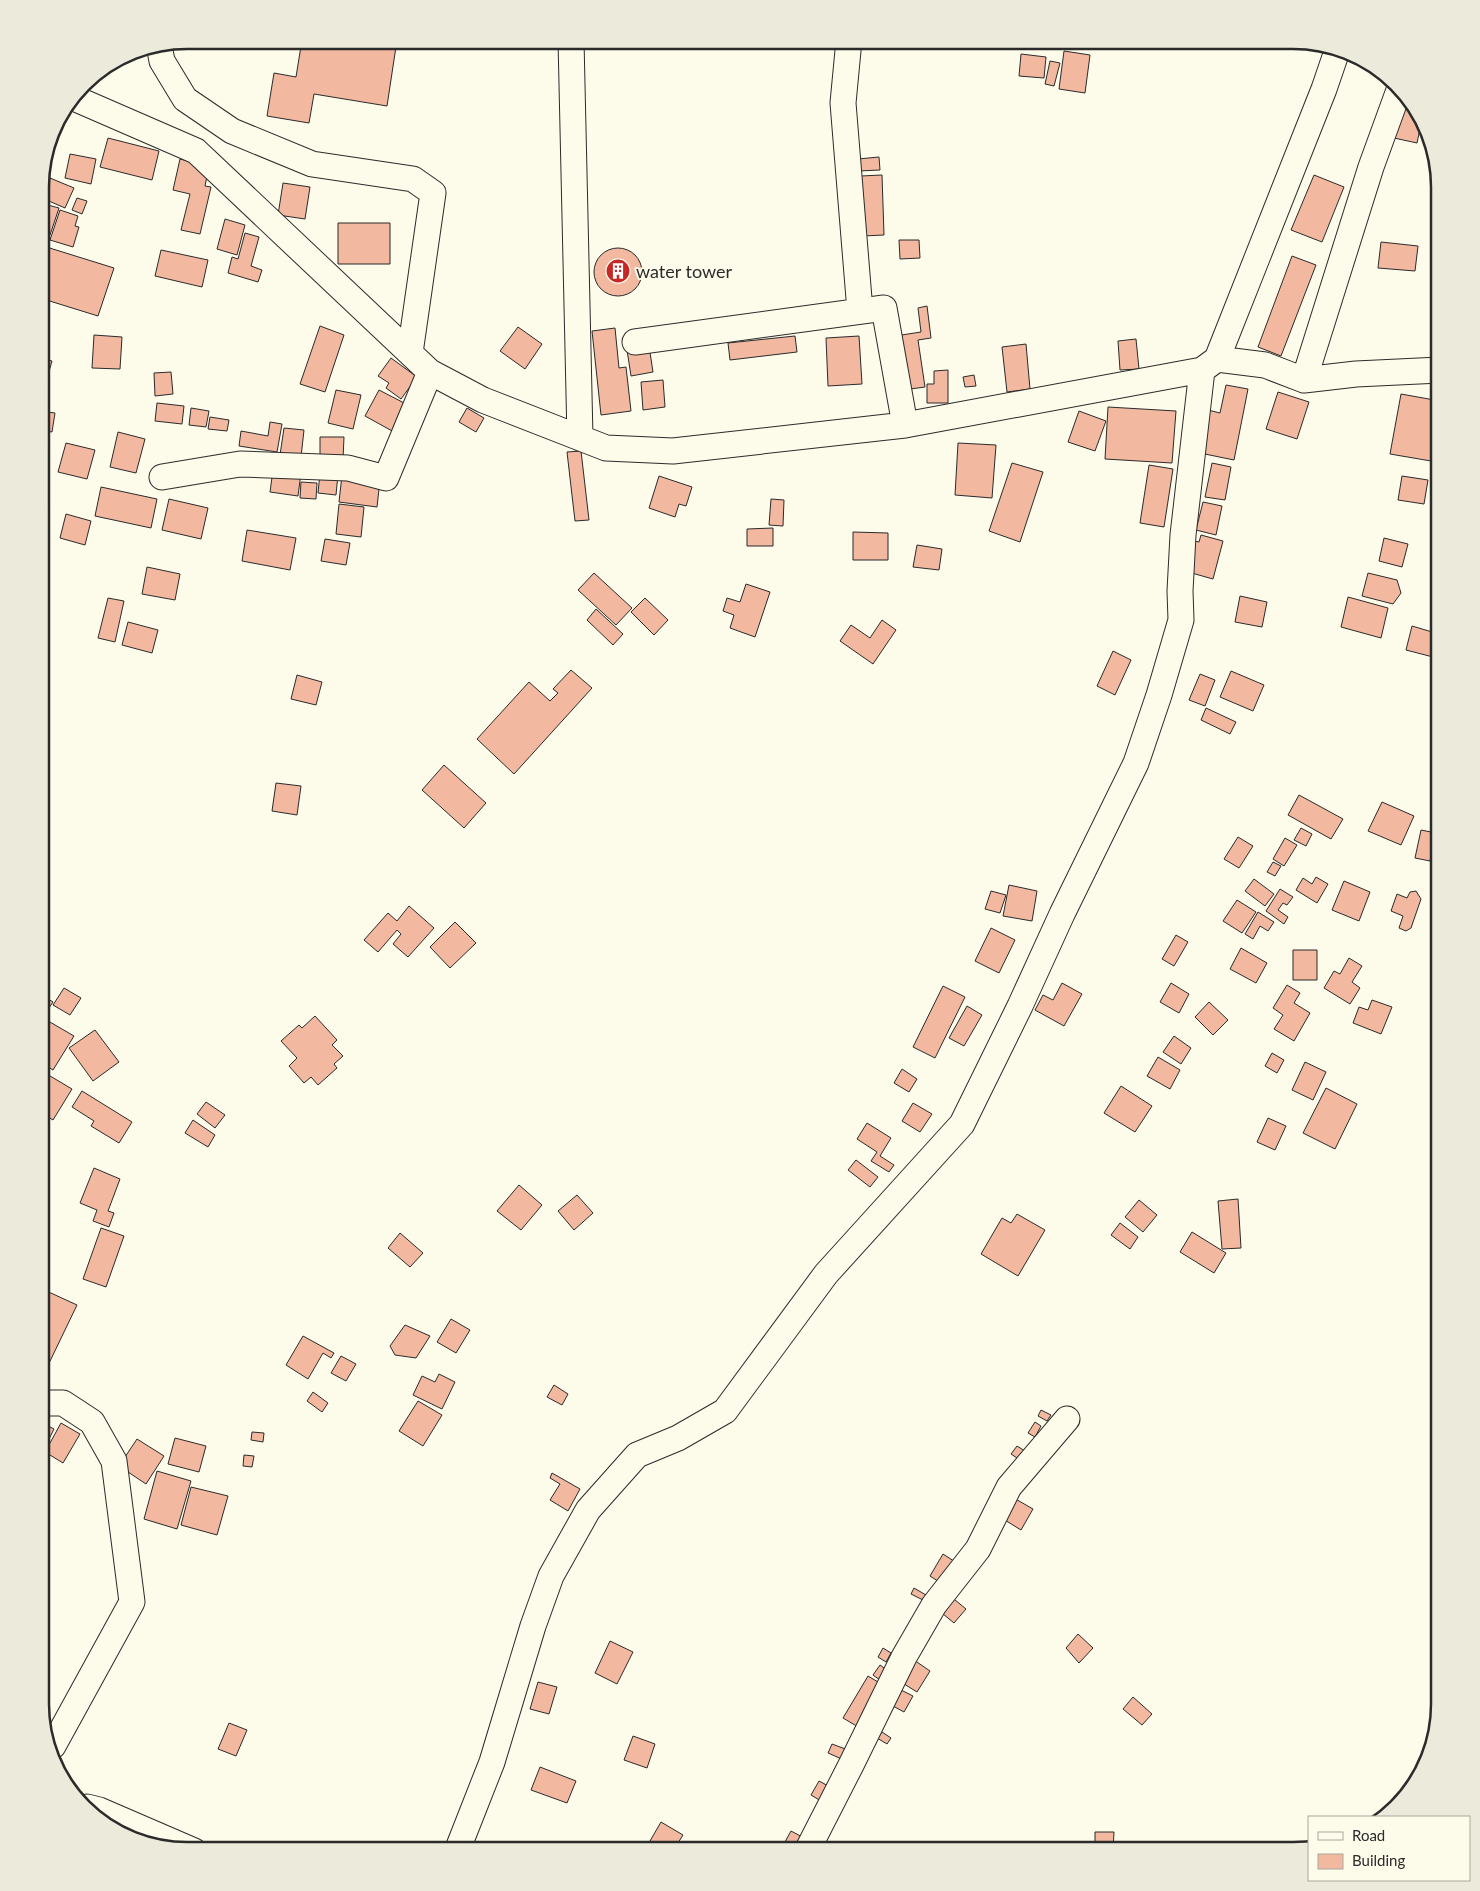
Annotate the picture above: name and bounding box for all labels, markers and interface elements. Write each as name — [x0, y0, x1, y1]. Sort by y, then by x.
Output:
building icon: water tower — [605, 258, 631, 284]
place label: water tower — [636, 260, 733, 282]
legend — [1308, 1816, 1470, 1881]
text: Road — [1352, 1826, 1385, 1844]
text: Building — [1352, 1851, 1405, 1869]

